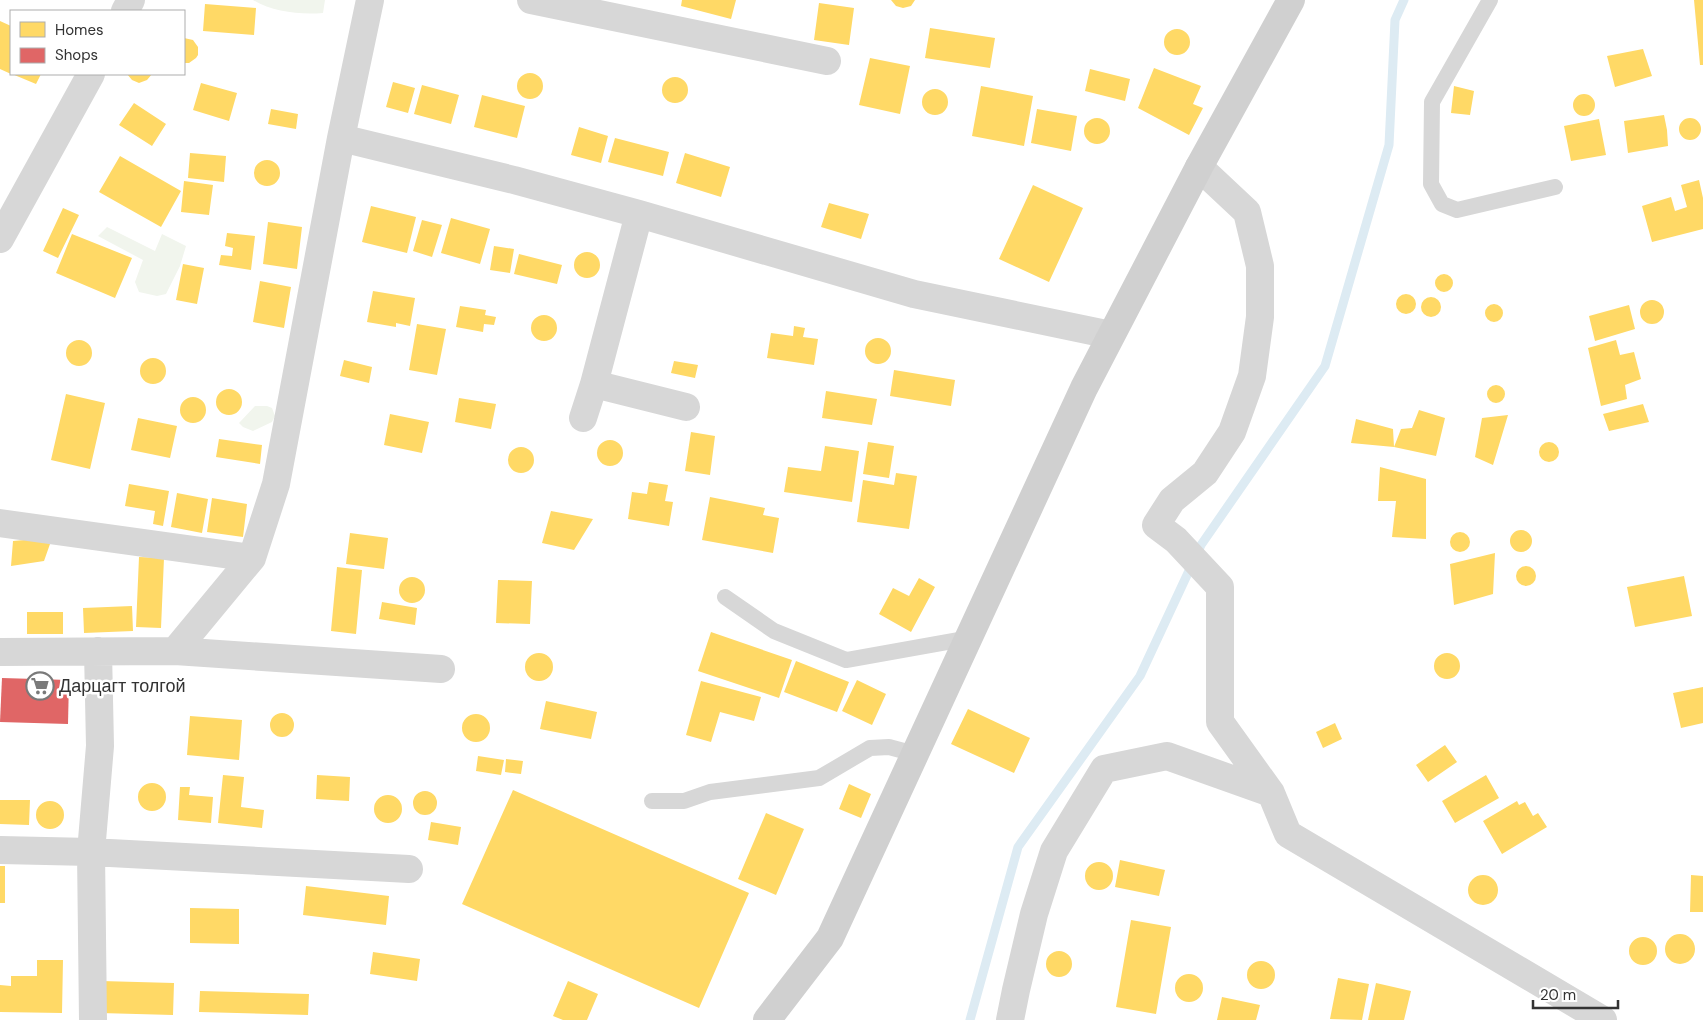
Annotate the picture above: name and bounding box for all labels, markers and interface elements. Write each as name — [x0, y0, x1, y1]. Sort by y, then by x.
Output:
legend — [10, 10, 185, 75]
text: Homes — [55, 20, 104, 40]
text: Shops — [55, 45, 98, 65]
supermarket icon: Дарцагт толгой — [25, 671, 55, 701]
place label: Дарцагт толгой — [59, 674, 186, 698]
scale bar — [1533, 978, 1618, 1010]
text: 20 m — [1540, 985, 1576, 1005]

